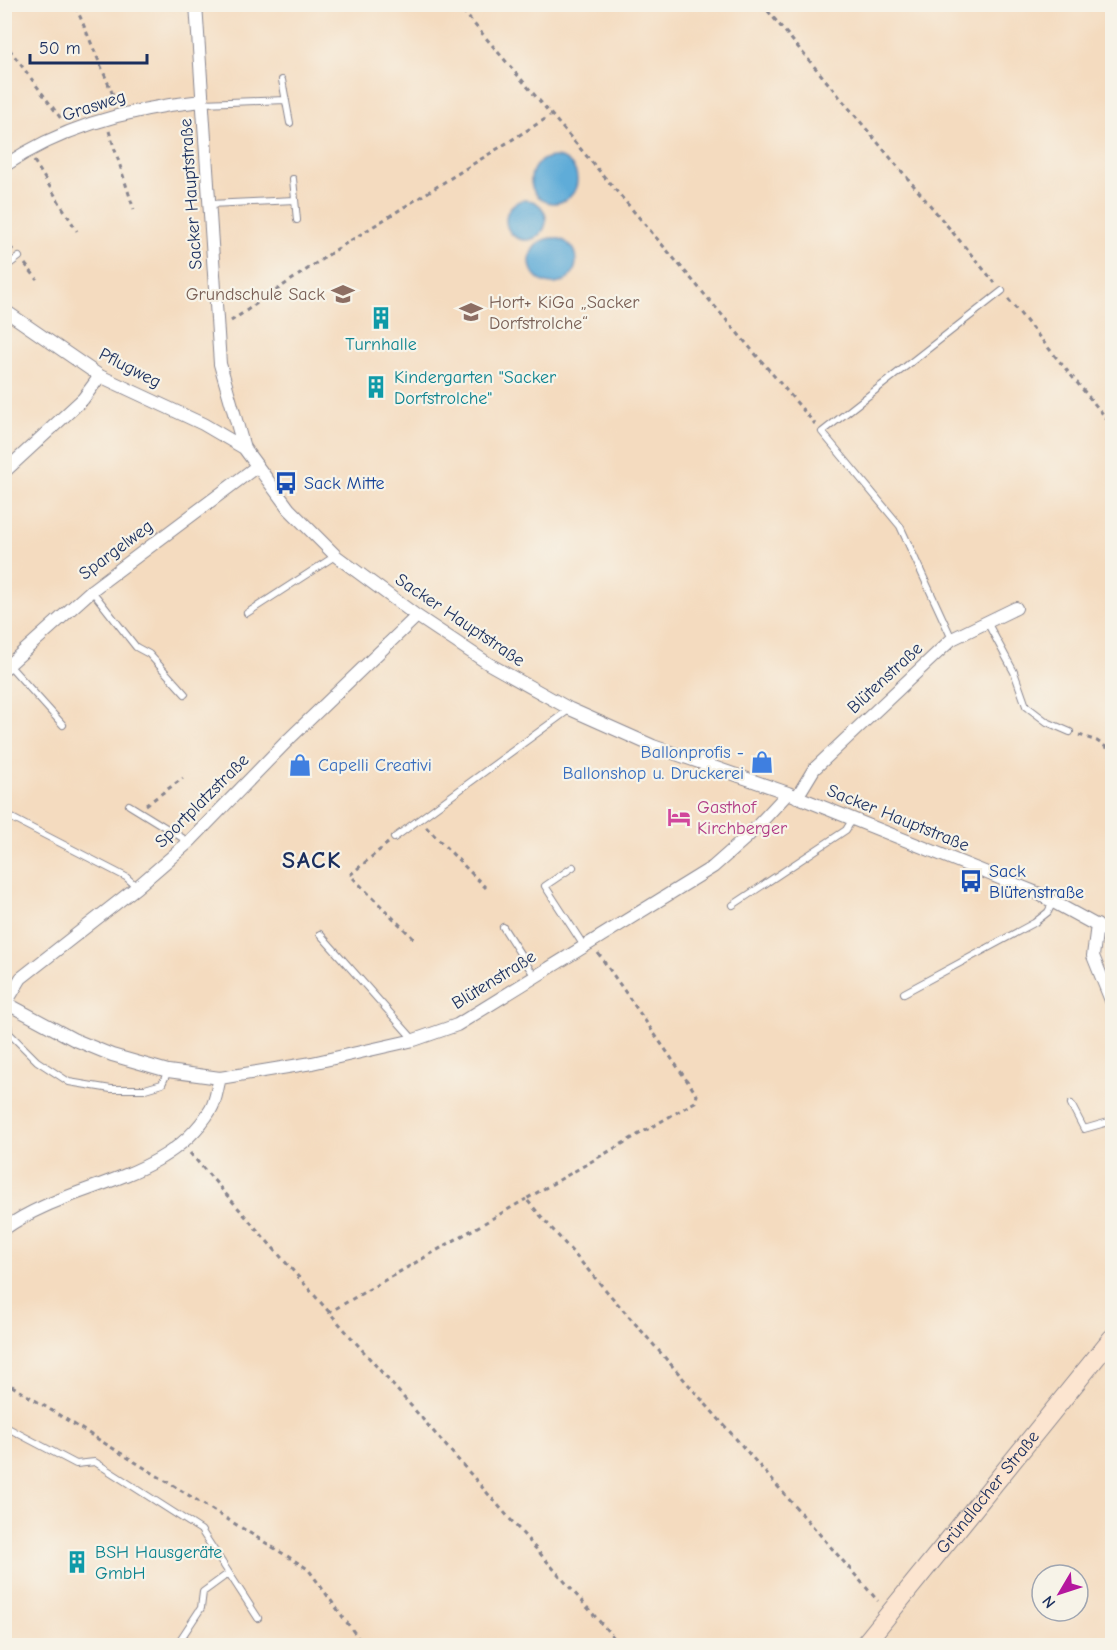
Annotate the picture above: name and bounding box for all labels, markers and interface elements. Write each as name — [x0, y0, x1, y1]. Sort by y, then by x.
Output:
scale bar — [30, 27, 147, 65]
text: 50 m — [39, 38, 81, 59]
street label: Grasweg — [60, 86, 128, 126]
street label: Sacker Hauptstraße — [175, 118, 207, 270]
school or university icon: Grundschule Sack — [330, 281, 356, 307]
place label: Grundschule Sack — [186, 284, 325, 305]
place label: Hort+ KiGa „Sacker Dorfstrolche“ — [489, 292, 640, 334]
school or university icon: Hort+ KiGa „Sacker Dorfstrolche“ — [458, 299, 484, 325]
building icon: Turnhalle — [368, 305, 394, 331]
place label: Turnhalle — [345, 334, 417, 355]
street label: Pflugweg — [95, 343, 165, 393]
place label: Kindergarten "Sacker Dorfstrolche" — [394, 367, 557, 409]
building icon: Kindergarten "Sacker Dorfstrolche" — [363, 374, 389, 400]
bus stop icon: Sack Mitte — [273, 470, 299, 496]
place label: Sack Mitte — [304, 473, 385, 494]
street label: Spargelweg — [75, 515, 157, 585]
street label: Sacker Hauptstraße — [391, 569, 529, 671]
street label: Blütenstraße — [843, 638, 927, 718]
place label: Ballonprofis - Ballonshop u. Druckerei — [562, 742, 744, 784]
shop icon: Ballonprofis - Ballonshop u. Druckerei — [749, 749, 775, 775]
street label: Sportplatzstraße — [151, 750, 253, 852]
shop icon: Capelli Creativi — [287, 752, 313, 778]
place label: Capelli Creativi — [318, 755, 432, 776]
street label: Sacker Hauptstraße — [824, 780, 972, 856]
place label: Gasthof Kirchberger — [697, 797, 788, 839]
hotel icon: Gasthof Kirchberger — [666, 804, 692, 830]
district label: SACK — [282, 846, 342, 874]
place label: Sack Blütenstraße — [989, 861, 1084, 903]
bus stop icon: Sack Blütenstraße — [958, 868, 984, 894]
street label: Blütenstraße — [448, 946, 540, 1014]
street label: Gründlacher Straße — [931, 1426, 1044, 1558]
place label: BSH Hausgeräte GmbH — [95, 1542, 222, 1584]
building icon: BSH Hausgeräte GmbH — [64, 1549, 90, 1575]
north arrow — [1030, 1563, 1090, 1623]
text: N — [1039, 1592, 1059, 1612]

